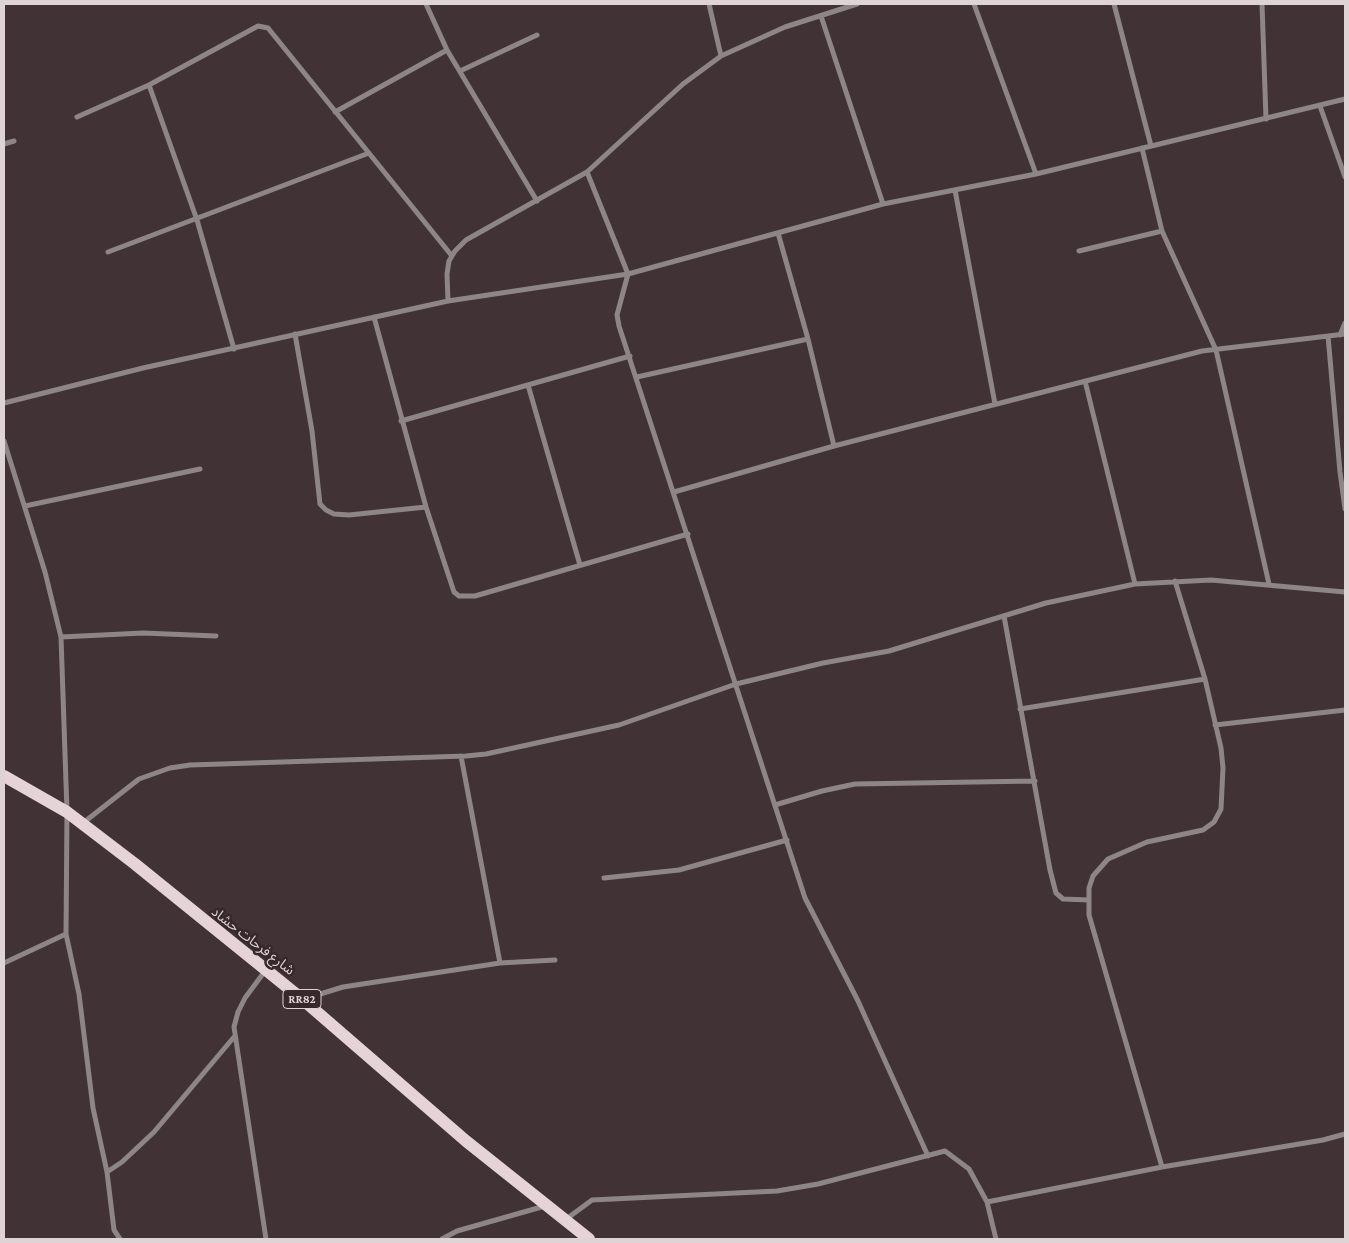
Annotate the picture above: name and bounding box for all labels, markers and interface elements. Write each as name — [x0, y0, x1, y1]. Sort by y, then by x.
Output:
street label: شارع فرحات حشاد — [208, 903, 298, 979]
road number: RR82 — [283, 990, 321, 1009]

